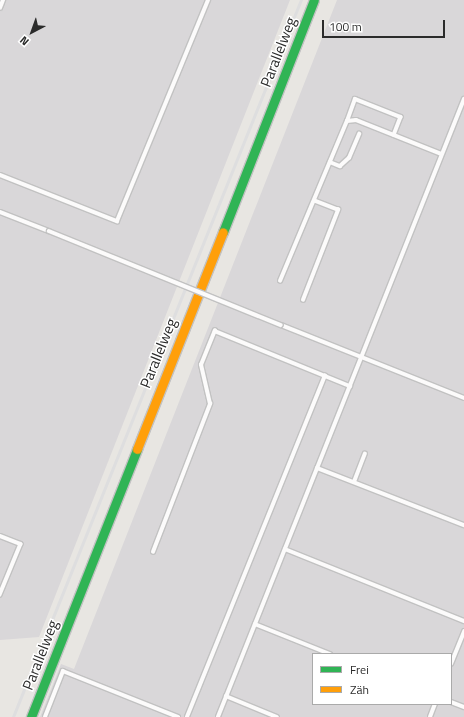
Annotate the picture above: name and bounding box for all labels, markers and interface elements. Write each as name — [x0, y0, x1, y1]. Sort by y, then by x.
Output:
north arrow — [12, 12, 52, 52]
scale bar — [324, 12, 447, 38]
street label: Parallelweg — [256, 14, 300, 90]
text: 100 m — [329, 17, 362, 36]
text: N — [16, 33, 32, 50]
street label: Parallelweg — [136, 315, 180, 391]
street label: Parallelweg — [18, 617, 62, 693]
legend — [312, 653, 452, 705]
text: Frei — [350, 660, 369, 679]
text: Zäh — [350, 680, 369, 699]

